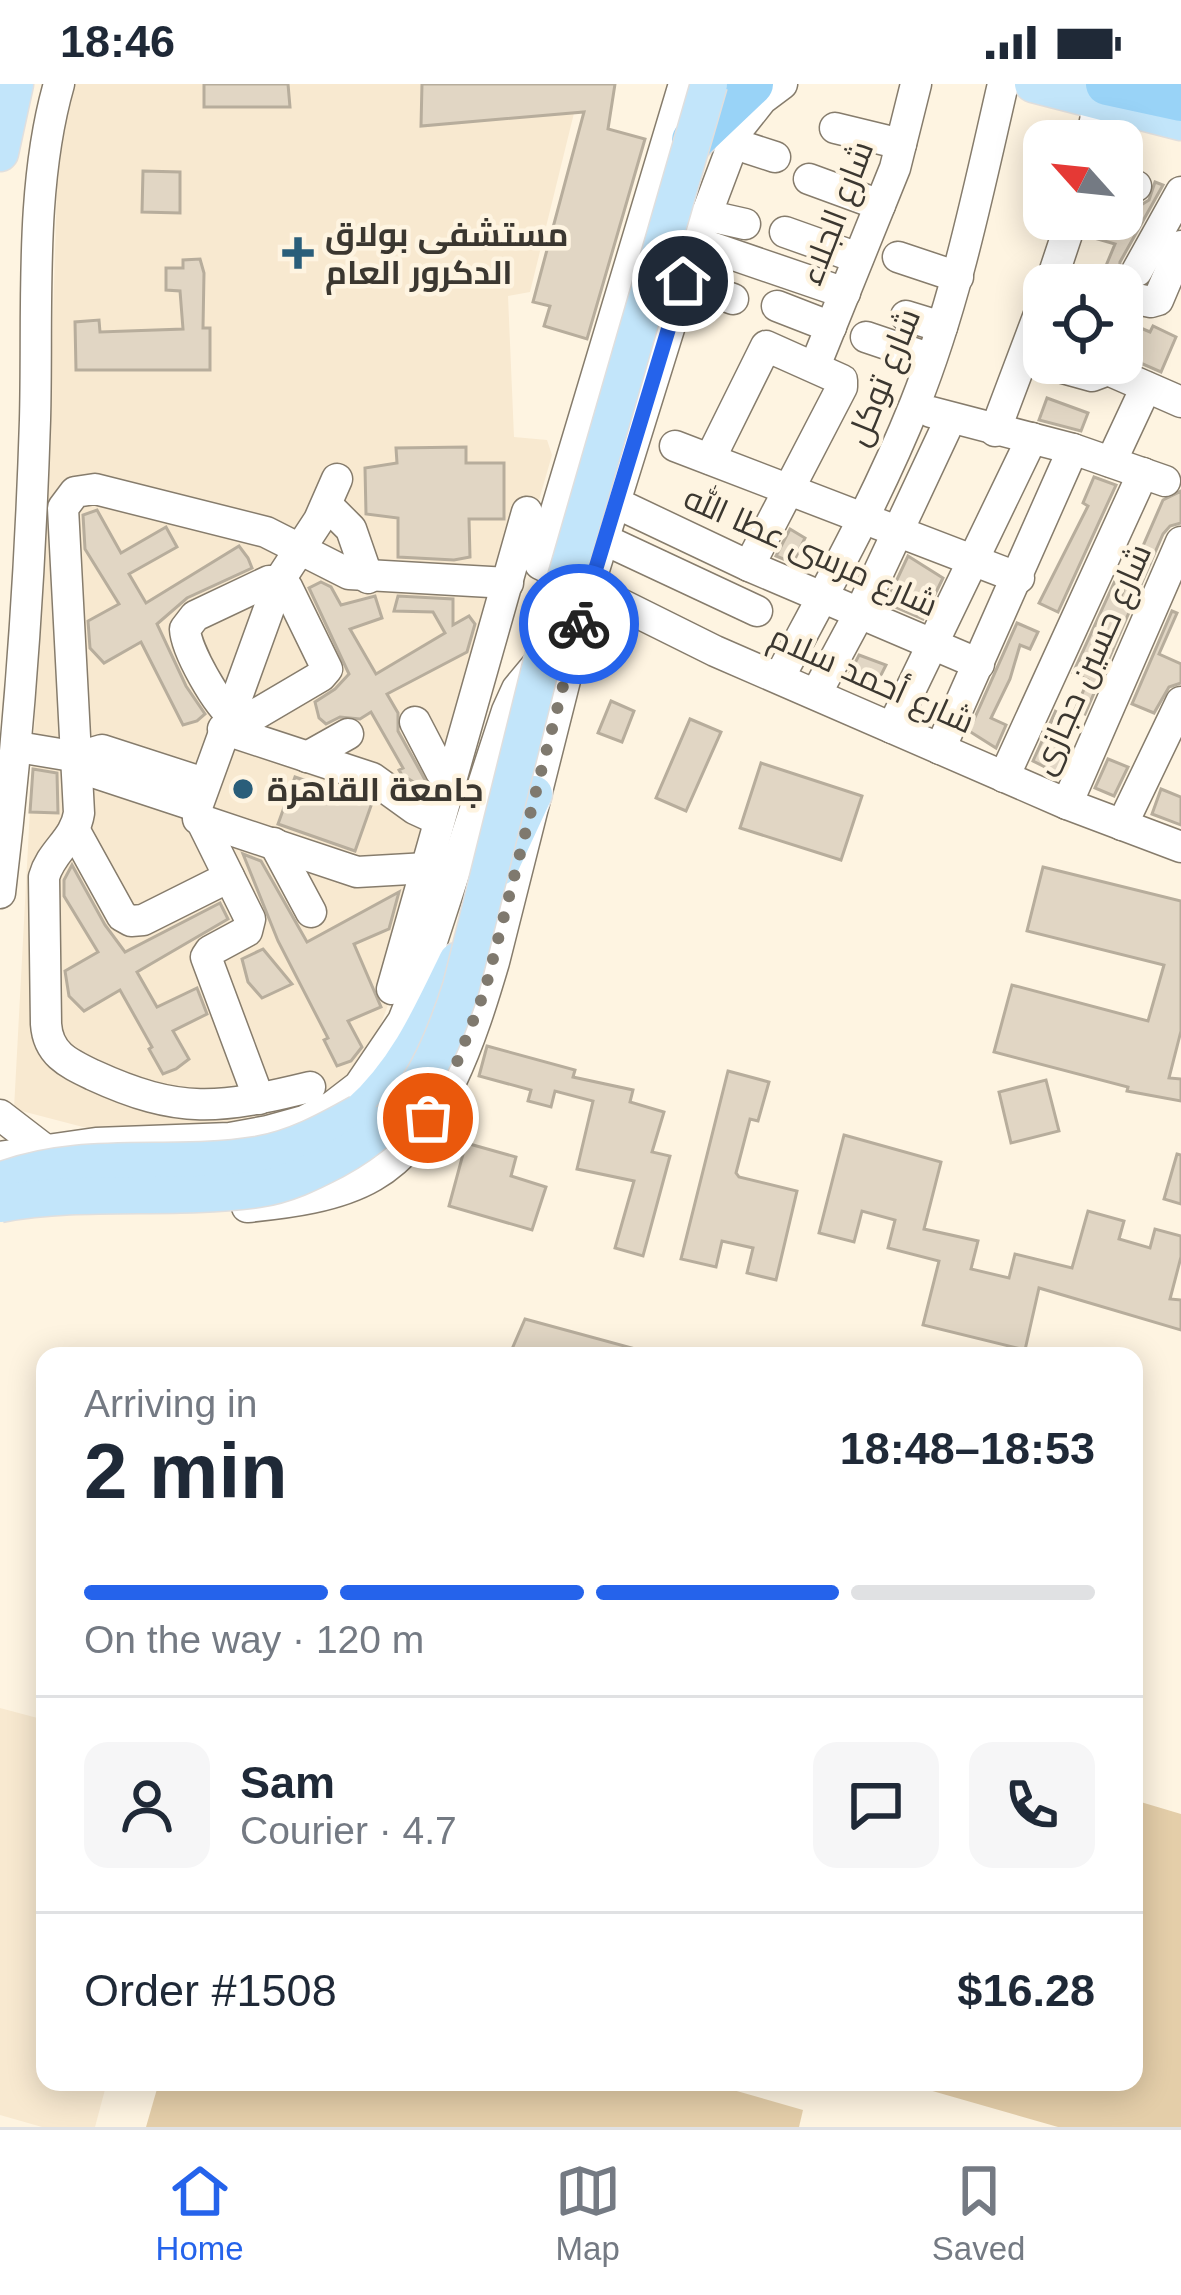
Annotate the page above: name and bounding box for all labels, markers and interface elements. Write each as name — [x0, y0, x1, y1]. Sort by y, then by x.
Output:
text: 18:46 — [60, 16, 175, 67]
north arrow — [1023, 120, 1143, 240]
map controls — [1023, 120, 1143, 384]
street label: شارع الجلاء — [792, 136, 884, 292]
place label: مستشفى بولاق الدكرور العام — [325, 216, 569, 295]
pin — [632, 230, 734, 332]
marker: مستشفى بولاق الدكرور العام — [282, 237, 314, 269]
icon: home — [650, 248, 716, 314]
button: locate — [1023, 264, 1143, 384]
street label: شارع توكل — [839, 303, 931, 452]
street label: شارع مرسى عطا الله — [677, 476, 945, 627]
street label: شارع حسين حجازى — [1024, 538, 1162, 781]
courier — [519, 564, 639, 684]
icon: bike — [546, 591, 612, 657]
street label: شارع أحمد سلام — [763, 616, 981, 744]
place label: جامعة القاهرة — [267, 771, 484, 809]
marker: جامعة القاهرة — [230, 776, 256, 802]
pin — [377, 1067, 479, 1169]
icon: bag — [395, 1085, 461, 1151]
text: Arriving in — [84, 1382, 257, 1425]
text: 18:48–18:53 — [840, 1423, 1095, 1474]
text: 2 min — [84, 1427, 288, 1515]
text: On the way · 120 m — [84, 1618, 424, 1661]
button: person — [84, 1742, 210, 1868]
button: chat — [813, 1742, 939, 1868]
button: phone — [969, 1742, 1095, 1868]
text: Sam — [240, 1757, 335, 1808]
text: Courier · 4.7 — [240, 1809, 457, 1852]
text: Order #1508 — [84, 1965, 337, 2016]
text: $16.28 — [957, 1965, 1095, 2016]
tab: Home — [156, 2158, 244, 2268]
tab: Map — [555, 2158, 621, 2268]
tab: Saved — [932, 2158, 1025, 2268]

